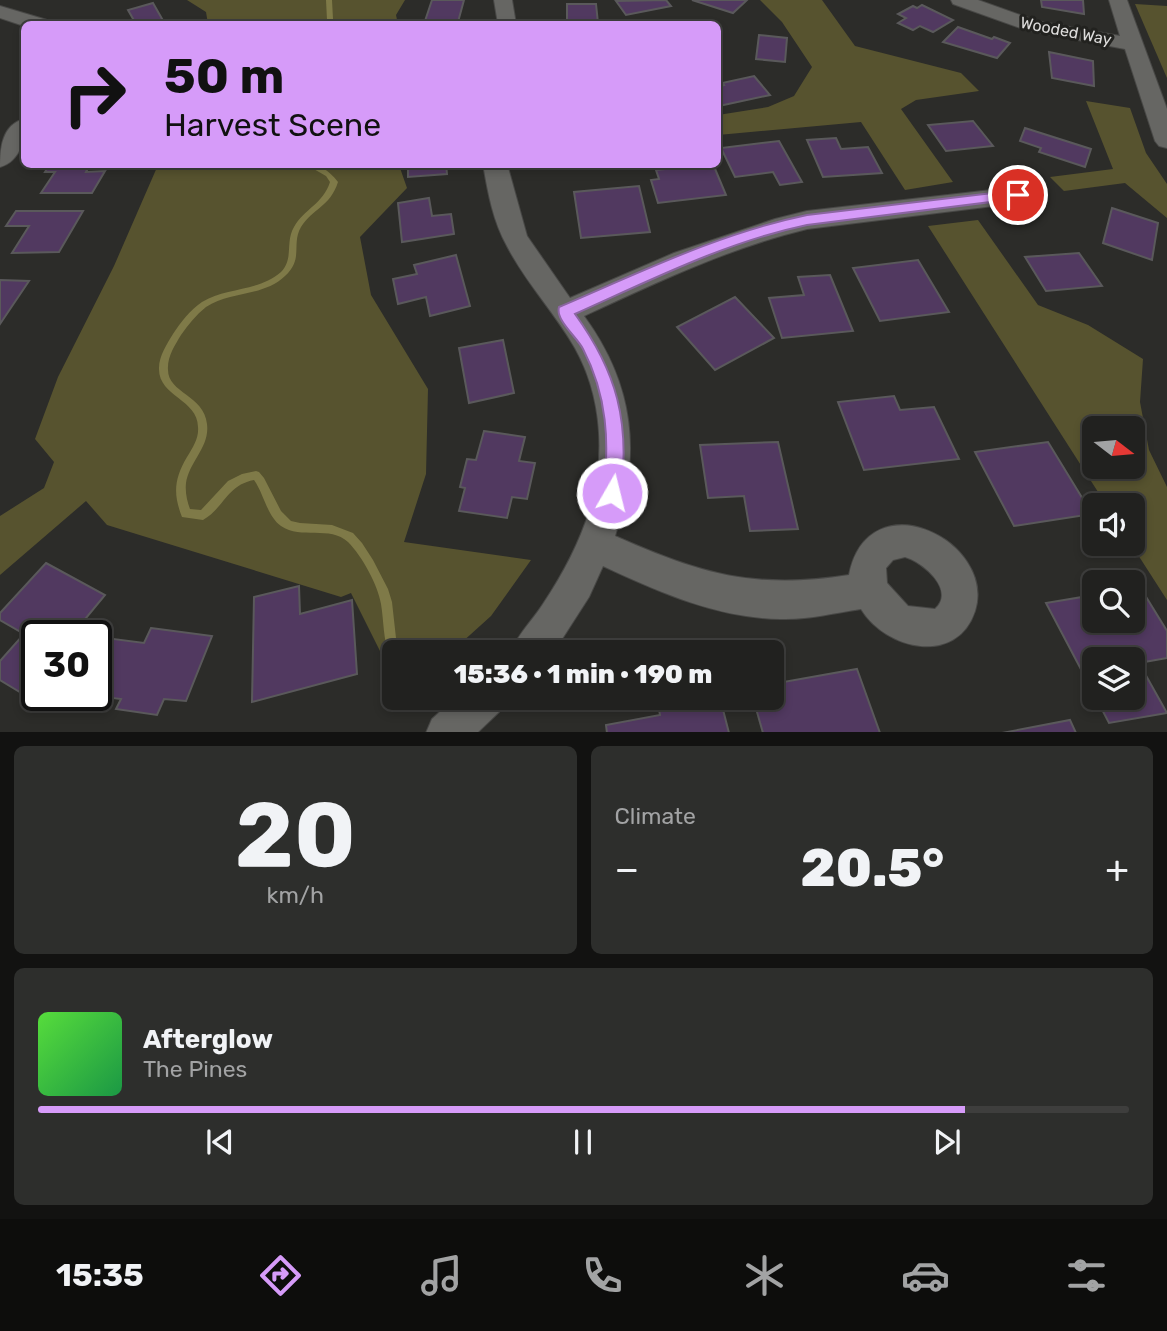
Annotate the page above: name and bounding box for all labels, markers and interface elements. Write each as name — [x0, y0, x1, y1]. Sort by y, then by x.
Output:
street label: Wooded Way — [1019, 13, 1113, 49]
text: 50 m — [164, 47, 284, 105]
icon: right — [49, 49, 140, 140]
text: Harvest Scene — [164, 106, 381, 144]
pin — [988, 165, 1048, 225]
icon: arrive — [999, 176, 1037, 214]
north arrow — [1082, 416, 1144, 480]
map controls — [1082, 416, 1145, 710]
position arrow — [575, 456, 649, 530]
button: sound — [1082, 493, 1145, 556]
button: search — [1082, 570, 1145, 633]
speed limit sign: 30 — [21, 620, 112, 711]
button: layers — [1082, 647, 1145, 710]
text: 15:36 · 1 min · 190 m — [454, 659, 712, 690]
text: 20 — [235, 781, 356, 889]
text: Climate — [615, 802, 696, 830]
text: 20.5° — [801, 837, 944, 899]
text: − — [615, 846, 639, 892]
text: + — [1105, 846, 1129, 892]
text: km/h — [267, 881, 324, 909]
text: Afterglow — [143, 1024, 273, 1055]
text: The Pines — [143, 1055, 247, 1083]
icon: previous — [201, 1123, 239, 1161]
icon: pause — [564, 1123, 602, 1161]
icon: next — [928, 1123, 966, 1161]
icon: directions — [256, 1251, 305, 1300]
icon: music — [417, 1251, 466, 1300]
icon: phone — [578, 1251, 627, 1300]
icon: climate — [740, 1251, 789, 1300]
icon: car — [901, 1251, 950, 1300]
icon: filters — [1062, 1251, 1111, 1300]
text: 15:35 — [56, 1256, 144, 1294]

